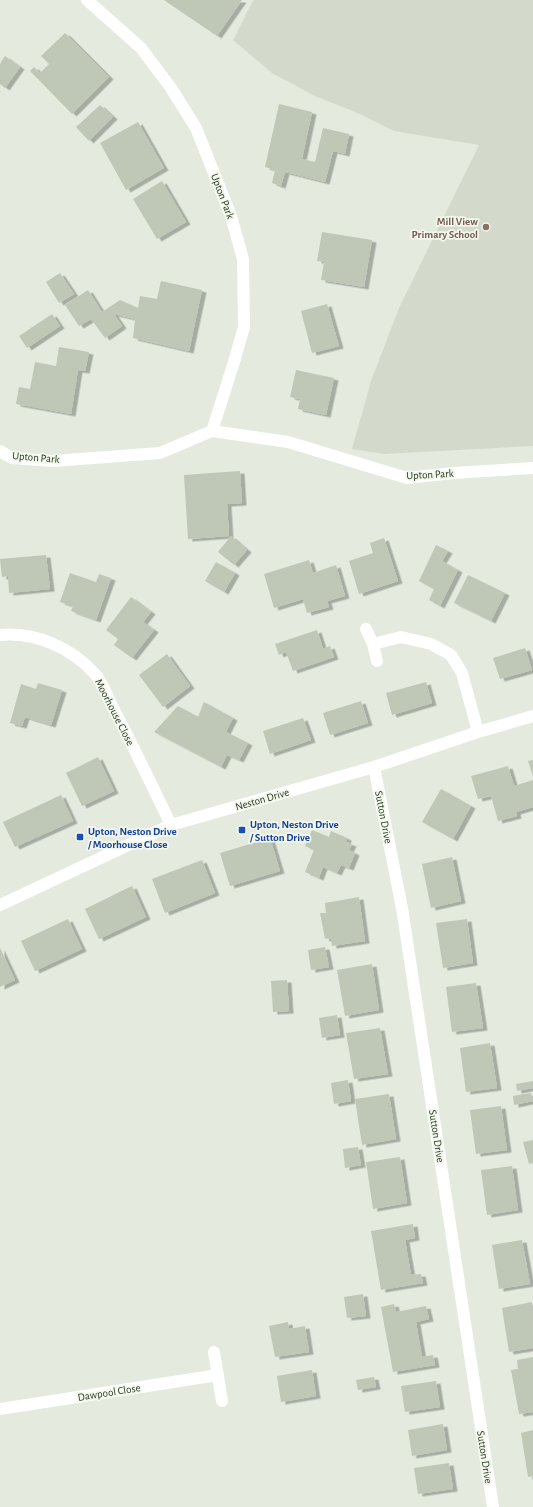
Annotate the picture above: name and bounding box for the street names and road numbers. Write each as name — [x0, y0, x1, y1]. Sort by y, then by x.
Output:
street label: Upton Park — [209, 172, 236, 220]
street label: Upton Park — [12, 450, 60, 465]
street label: Upton Park — [406, 468, 454, 481]
street label: Moorhouse Close — [93, 677, 136, 747]
street label: Neston Drive — [234, 787, 290, 812]
street label: Sutton Drive — [373, 790, 394, 844]
street label: Sutton Drive — [427, 1109, 446, 1163]
street label: Dawpool Close — [77, 1382, 141, 1403]
street label: Sutton Drive — [475, 1430, 494, 1484]

